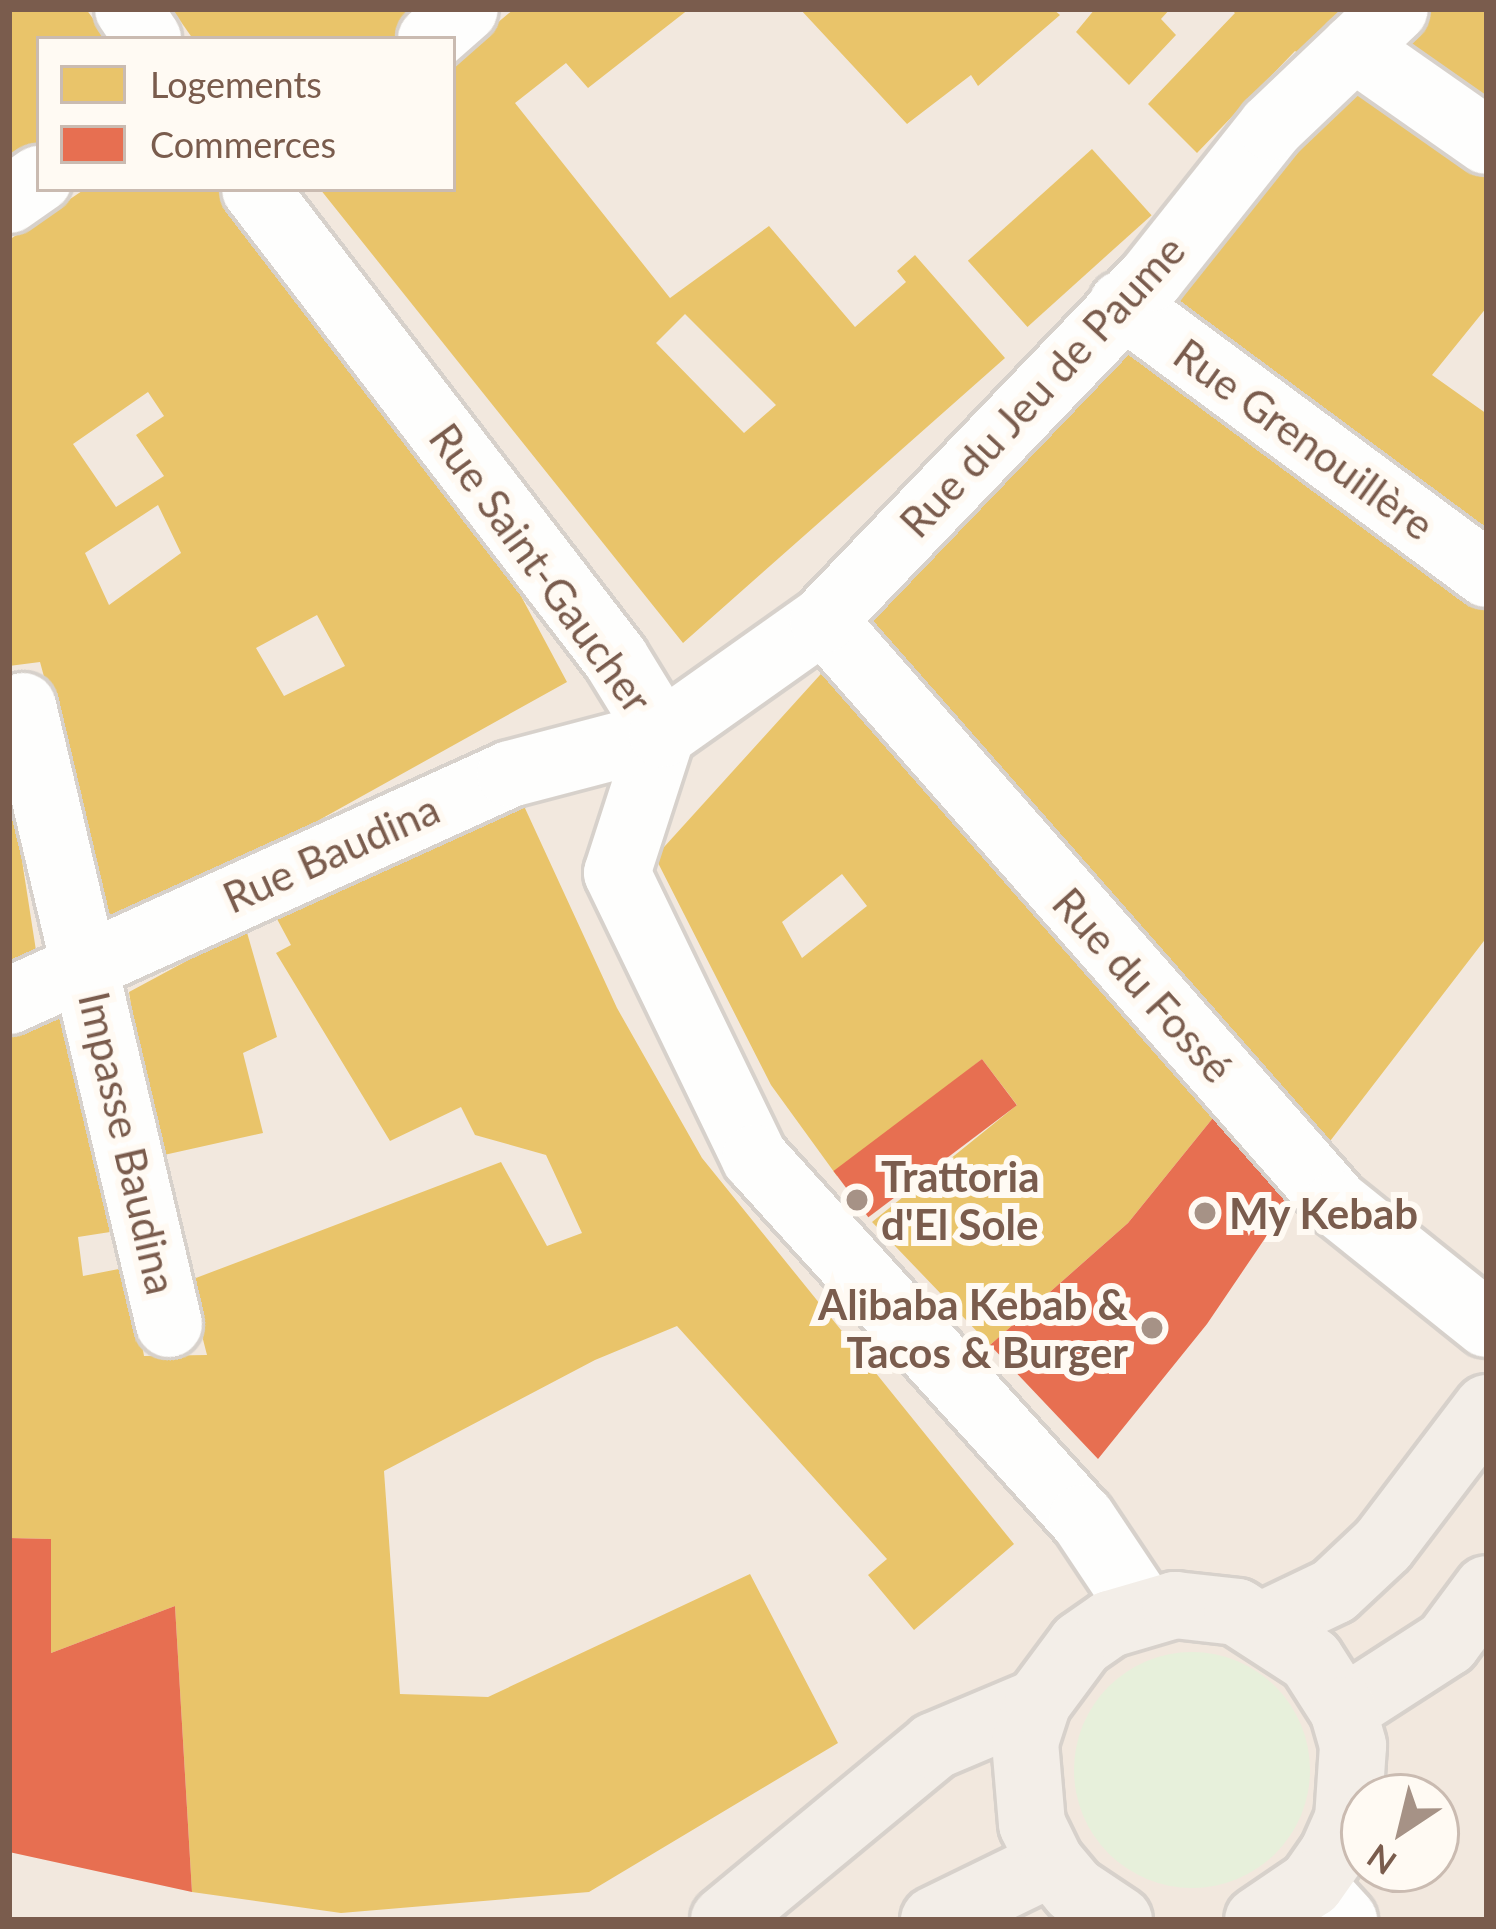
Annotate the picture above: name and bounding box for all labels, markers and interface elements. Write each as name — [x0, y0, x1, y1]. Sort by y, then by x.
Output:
legend — [36, 36, 456, 192]
text: Logements — [150, 62, 322, 106]
text: Commerces — [150, 122, 336, 166]
street label: Rue du Jeu de Paume — [889, 224, 1195, 548]
street label: Rue Grenouillère — [1165, 328, 1443, 550]
street label: Rue Saint-Gaucher — [419, 414, 663, 722]
street label: Rue Baudina — [215, 783, 447, 923]
street label: Rue du Fossé — [1043, 878, 1243, 1092]
street label: Impasse Baudina — [69, 987, 187, 1299]
place label: Trattoria d'El Sole — [881, 1151, 1040, 1250]
marker: Trattoria d'El Sole — [844, 1187, 870, 1213]
place label: My Kebab — [1229, 1188, 1419, 1238]
marker: My Kebab — [1192, 1200, 1218, 1226]
place label: Alibaba Kebab & Tacos & Burger — [818, 1279, 1128, 1378]
marker: Alibaba Kebab & Tacos & Burger — [1139, 1315, 1165, 1341]
north arrow — [1340, 1773, 1460, 1893]
text: N — [1359, 1836, 1403, 1884]

